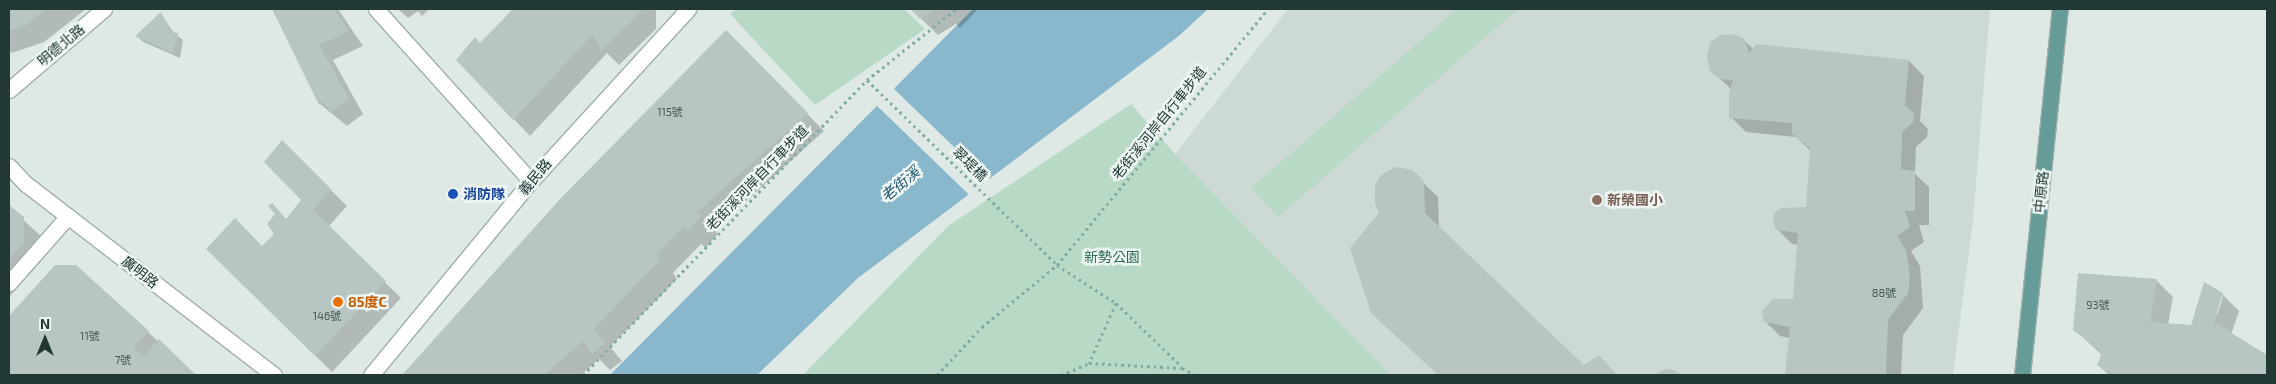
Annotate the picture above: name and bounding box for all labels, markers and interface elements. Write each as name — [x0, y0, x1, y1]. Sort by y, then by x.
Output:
street label: 明德北路 — [34, 21, 88, 69]
street label: 老街溪河岸自行車步道 — [1108, 63, 1210, 183]
house number: 115號 — [657, 105, 683, 119]
street label: 老街溪河岸自行車步道 — [702, 122, 812, 234]
street label: 翠堤橋 — [949, 143, 991, 185]
street label: 義民路 — [515, 156, 555, 198]
water label: 老街溪 — [877, 163, 923, 205]
street label: 中原路 — [2030, 170, 2052, 214]
place label: 消防隊 — [463, 186, 505, 202]
marker: 消防隊 — [447, 188, 459, 200]
place label: 新榮國小 — [1607, 192, 1663, 208]
marker: 新榮國小 — [1591, 194, 1603, 206]
park label: 新勢公園 — [1084, 249, 1140, 265]
street label: 廣明路 — [118, 252, 162, 292]
house number: 88號 — [1872, 286, 1896, 300]
place label: 85度C — [348, 294, 387, 310]
marker: 85度C — [332, 296, 344, 308]
house number: 93號 — [2086, 298, 2110, 312]
house number: 146號 — [313, 309, 341, 323]
north arrow — [20, 314, 70, 364]
text: N — [40, 315, 50, 332]
house number: 11號 — [80, 329, 100, 343]
house number: 7號 — [115, 353, 131, 367]

